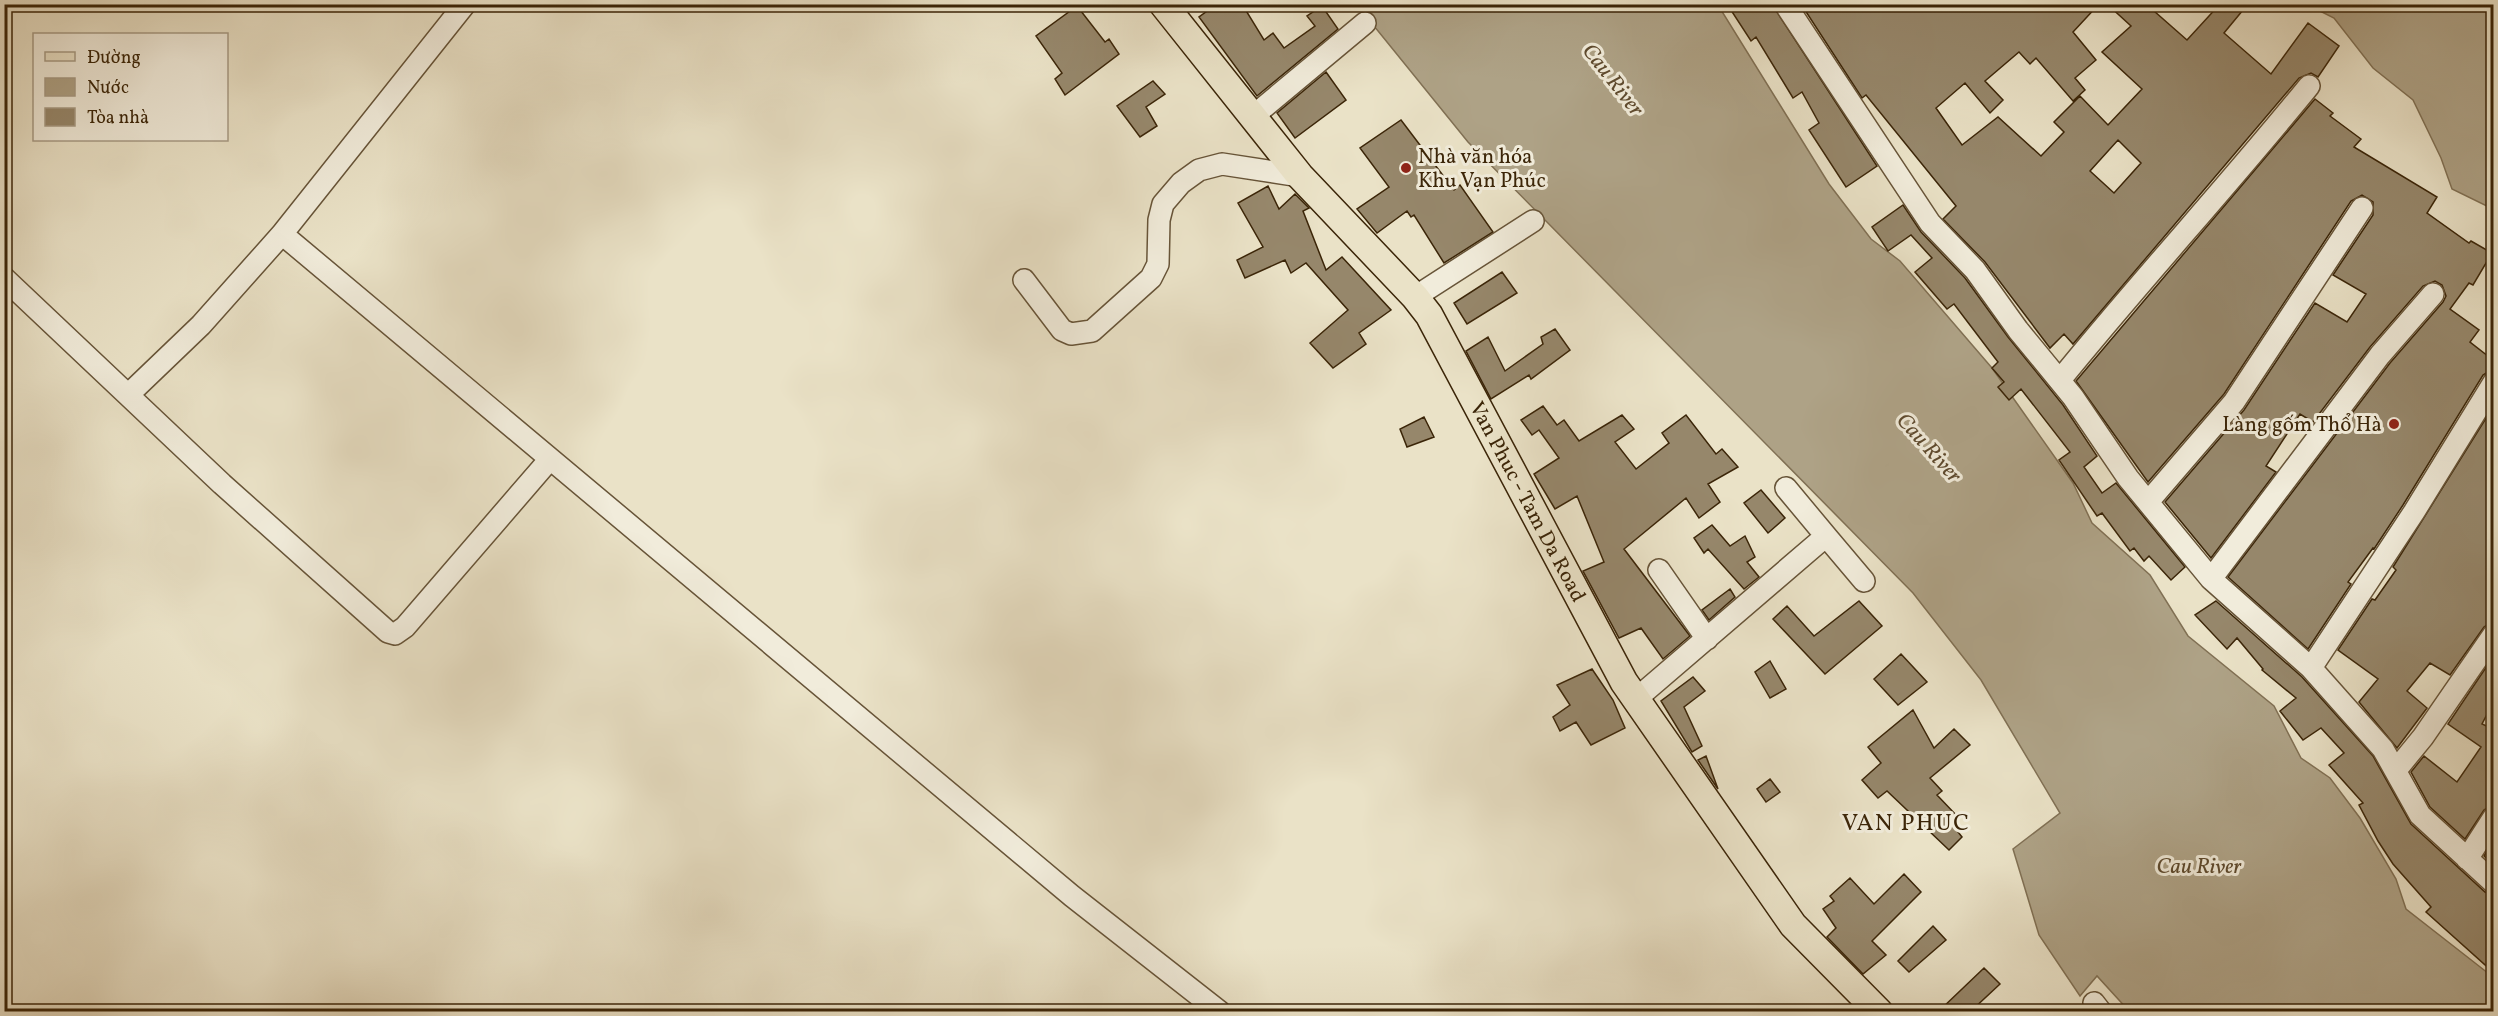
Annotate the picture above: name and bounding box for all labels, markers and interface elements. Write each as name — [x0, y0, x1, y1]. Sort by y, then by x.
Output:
legend — [33, 33, 228, 141]
water label: Cau River — [1574, 37, 1651, 124]
text: Đường — [87, 46, 141, 71]
text: Nước — [87, 76, 129, 101]
text: Tòa nhà — [87, 106, 149, 131]
place label: Nhà văn hóa Khu Vạn Phúc — [1418, 143, 1546, 196]
marker: Nhà văn hóa Khu Vạn Phúc — [1399, 161, 1413, 175]
street label: Van Phuc - Tam Da Road — [1462, 397, 1592, 608]
water label: Cau River — [1888, 407, 1969, 491]
place label: Làng gốm Thổ Hà — [2222, 411, 2382, 440]
marker: Làng gốm Thổ Hà — [2387, 417, 2401, 431]
district label: VAN PHUC — [1842, 807, 1970, 841]
water label: Cau River — [2156, 852, 2242, 883]

